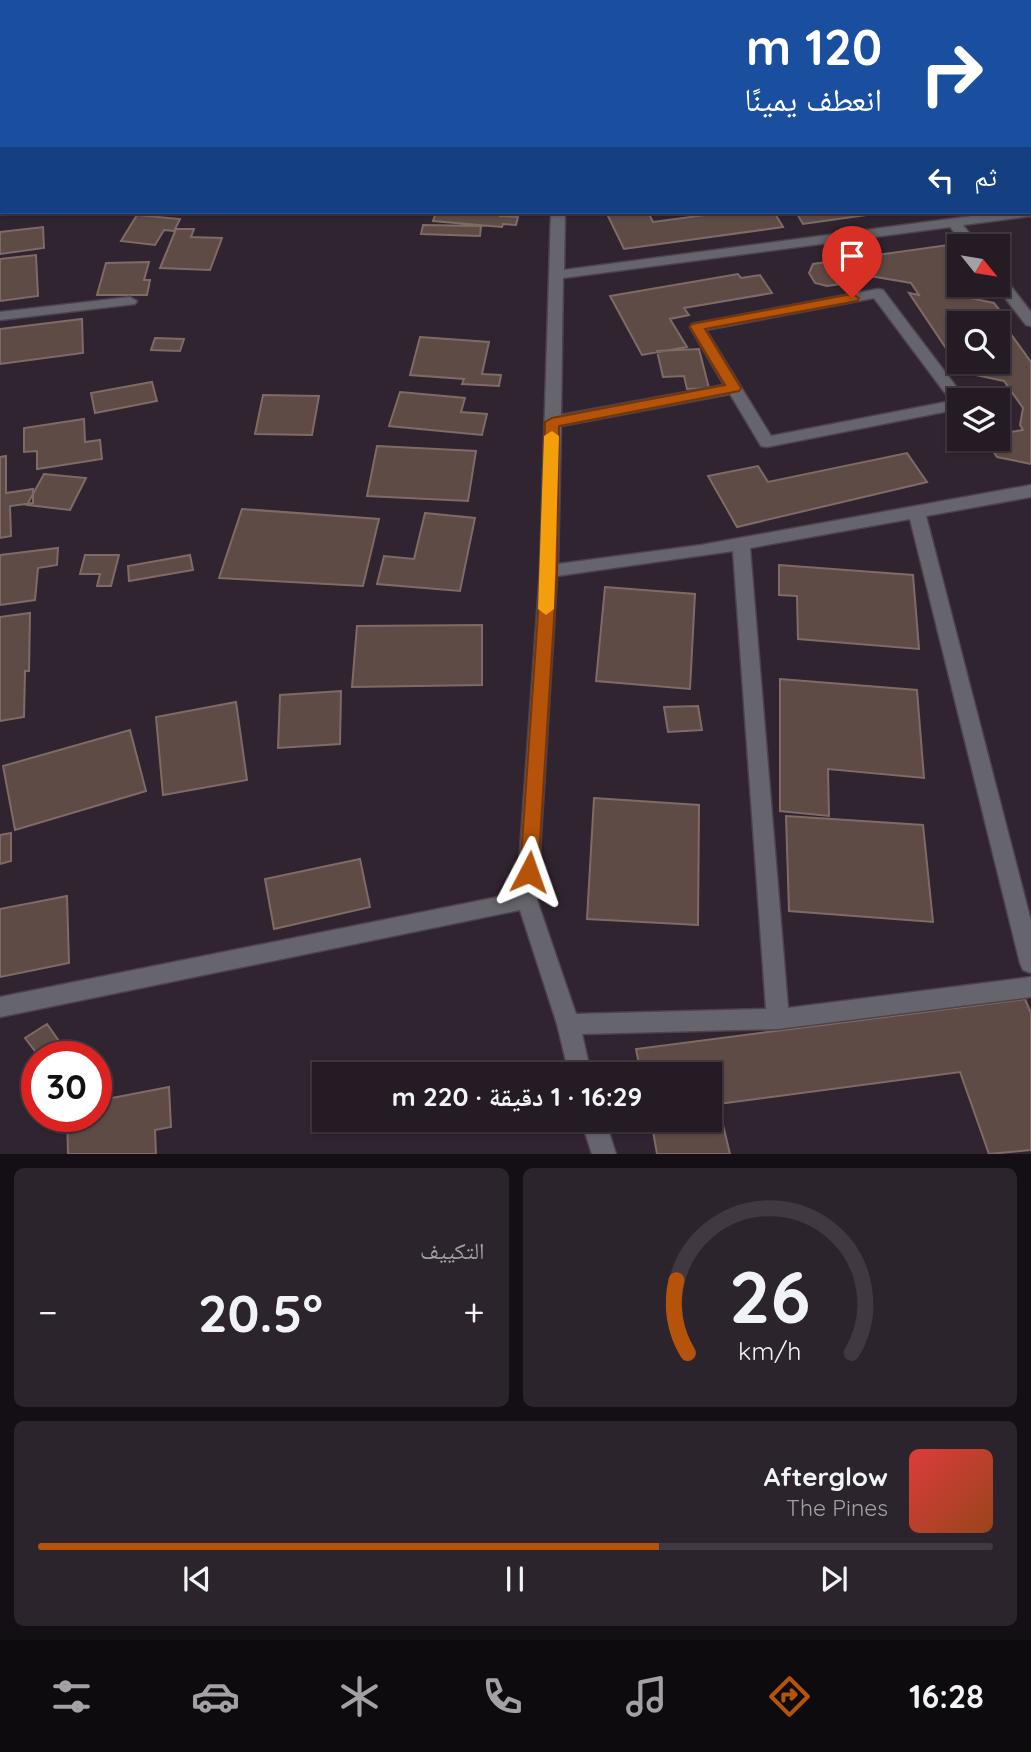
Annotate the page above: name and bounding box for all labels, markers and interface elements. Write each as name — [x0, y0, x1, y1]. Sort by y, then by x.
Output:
text: 120 m — [746, 16, 882, 77]
icon: right — [906, 28, 997, 119]
text: انعطف يمينًا — [744, 79, 882, 119]
text: ثم — [974, 160, 997, 193]
icon: left — [922, 161, 960, 199]
pin — [822, 226, 882, 298]
north arrow — [947, 234, 1010, 298]
map controls — [947, 234, 1010, 451]
icon: arrive — [833, 237, 871, 275]
button: search — [947, 311, 1010, 374]
button: layers — [947, 388, 1010, 451]
position arrow — [492, 835, 566, 909]
speed limit sign: 30 — [21, 1041, 112, 1132]
text: 16:29 · 1 دقيقة · 220 m — [392, 1080, 642, 1113]
text: التكييف — [420, 1236, 485, 1265]
text: 26 — [729, 1251, 811, 1342]
text: 20.5° — [198, 1280, 323, 1345]
text: − — [38, 1288, 58, 1336]
text: + — [463, 1288, 485, 1336]
text: km/h — [738, 1335, 801, 1366]
text: Afterglow — [764, 1460, 888, 1493]
text: The Pines — [786, 1493, 888, 1522]
icon: previous — [178, 1560, 216, 1598]
icon: pause — [496, 1560, 534, 1598]
icon: next — [815, 1560, 853, 1598]
icon: filters — [47, 1672, 96, 1721]
icon: car — [191, 1672, 240, 1721]
icon: climate — [335, 1672, 384, 1721]
icon: phone — [478, 1672, 527, 1721]
icon: music — [622, 1672, 671, 1721]
icon: directions — [765, 1672, 814, 1721]
text: 16:28 — [909, 1676, 984, 1716]

